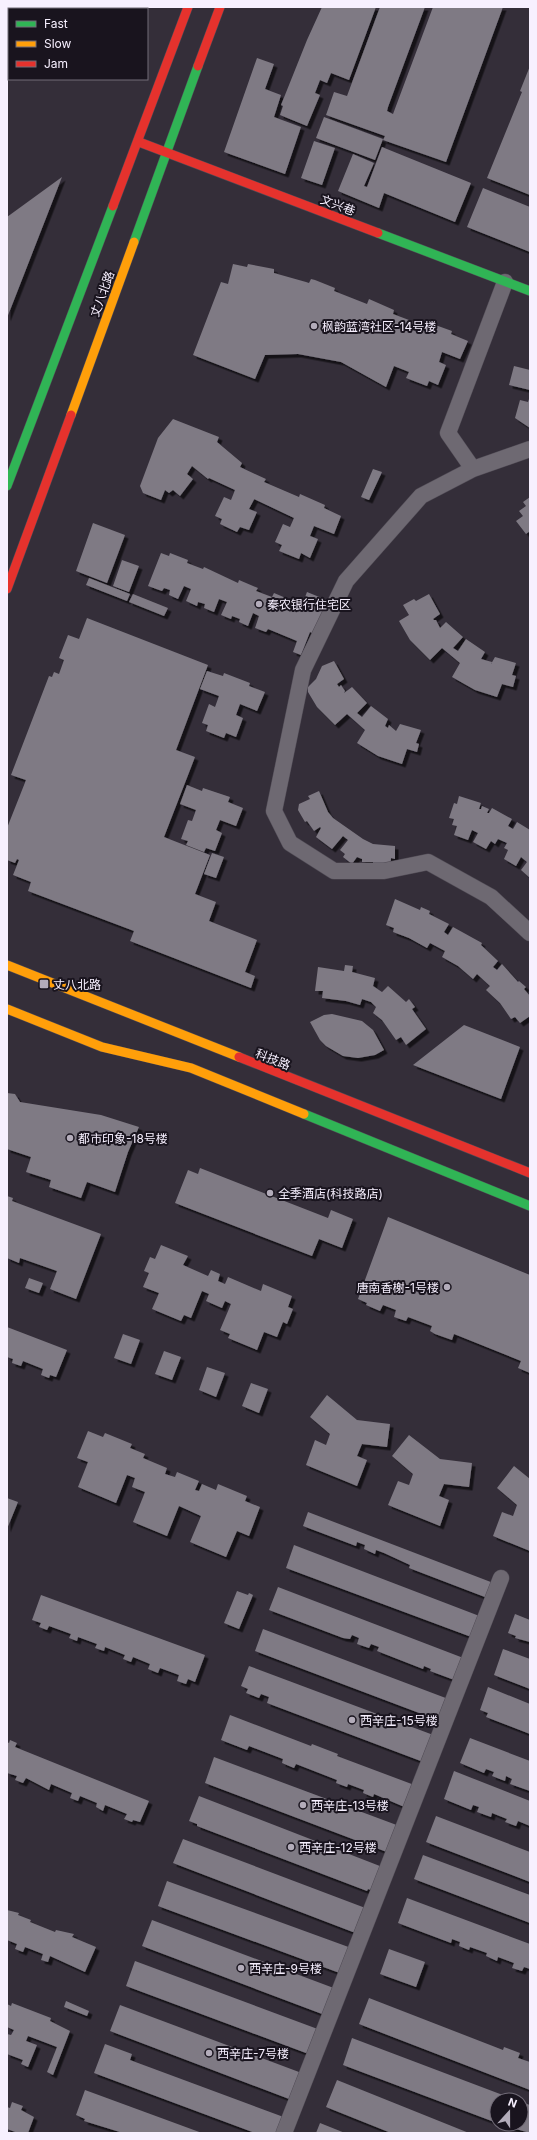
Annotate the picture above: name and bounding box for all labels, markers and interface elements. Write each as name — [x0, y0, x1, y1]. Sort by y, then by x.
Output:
legend — [8, 8, 148, 80]
text: Fast — [44, 16, 68, 31]
text: Slow — [44, 36, 72, 51]
text: Jam — [44, 56, 68, 71]
street label: 文兴巷 — [319, 192, 357, 218]
street label: 丈八北路 — [87, 269, 117, 319]
place label: 枫韵蓝湾社区-14号楼 — [322, 319, 436, 334]
marker: 枫韵蓝湾社区-14号楼 — [309, 321, 319, 331]
place label: 秦农银行住宅区 — [267, 597, 351, 612]
marker: 秦农银行住宅区 — [254, 599, 264, 609]
place label: 丈八北路 — [53, 977, 101, 992]
marker: 丈八北路 — [38, 978, 50, 990]
street label: 科技路 — [253, 1045, 293, 1073]
place label: 都市印象-18号楼 — [78, 1131, 168, 1146]
marker: 都市印象-18号楼 — [65, 1133, 75, 1143]
place label: 全季酒店(科技路店) — [278, 1186, 383, 1201]
marker: 全季酒店(科技路店) — [265, 1188, 275, 1198]
place label: 唐南香榭-1号楼 — [357, 1280, 439, 1295]
marker: 唐南香榭-1号楼 — [442, 1282, 452, 1292]
place label: 西辛庄-15号楼 — [360, 1713, 438, 1728]
marker: 西辛庄-15号楼 — [347, 1715, 357, 1725]
place label: 西辛庄-13号楼 — [311, 1798, 389, 1813]
marker: 西辛庄-13号楼 — [298, 1800, 308, 1810]
place label: 西辛庄-12号楼 — [299, 1840, 377, 1855]
marker: 西辛庄-12号楼 — [286, 1842, 296, 1852]
place label: 西辛庄-9号楼 — [249, 1961, 322, 1976]
marker: 西辛庄-9号楼 — [236, 1963, 246, 1973]
place label: 西辛庄-7号楼 — [217, 2046, 289, 2061]
marker: 西辛庄-7号楼 — [204, 2048, 214, 2058]
north arrow — [489, 2092, 529, 2132]
text: N — [506, 2095, 519, 2111]

